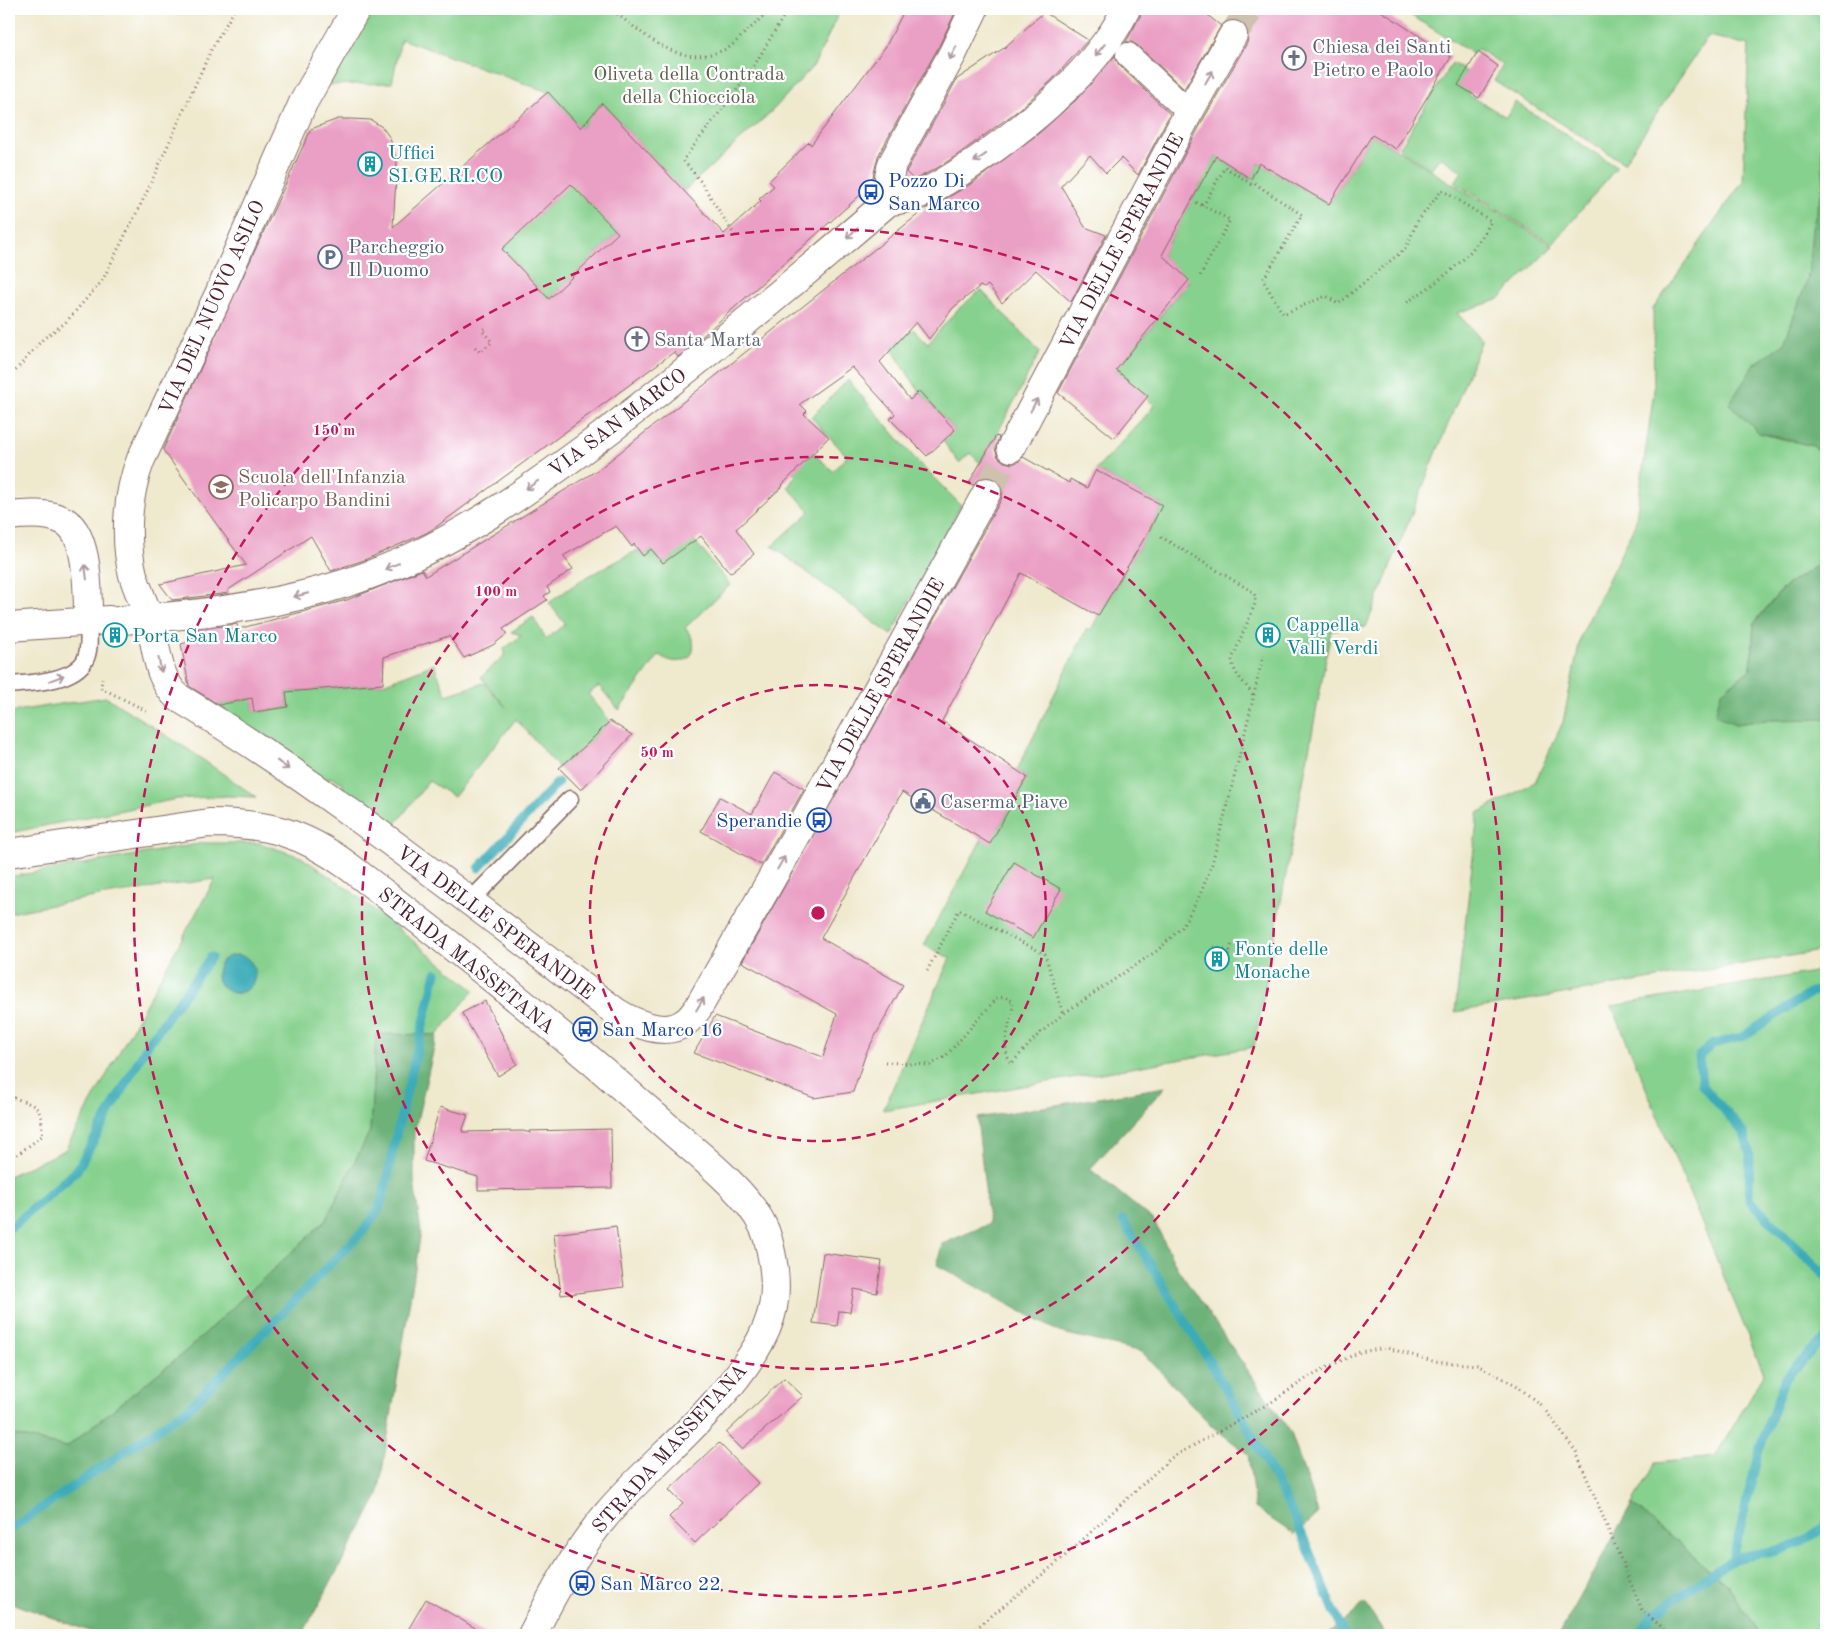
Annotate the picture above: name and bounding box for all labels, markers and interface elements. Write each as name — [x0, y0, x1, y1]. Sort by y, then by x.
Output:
place label: Chiesa dei Santi Pietro e Paolo — [1312, 38, 1451, 81]
one-way arrow — [1095, 43, 1106, 56]
one-way arrow — [948, 45, 958, 60]
church icon: Chiesa dei Santi Pietro e Paolo — [1281, 45, 1307, 71]
park label: Oliveta della Contrada della Chiocciola — [593, 65, 785, 108]
one-way arrow — [1204, 69, 1214, 84]
street label: VIA DELLE SPERANDIE — [1057, 130, 1188, 353]
place label: Uffici SI.GE.RI.CO — [388, 144, 503, 187]
building icon: Uffici SI.GE.RI.CO — [357, 151, 383, 177]
one-way arrow — [973, 153, 987, 163]
place label: Pozzo Di San Marco — [888, 172, 980, 215]
bus stop icon: Pozzo Di San Marco — [858, 179, 884, 205]
street label: VIA DEL NUOVO ASILO — [156, 198, 269, 418]
one-way arrow — [846, 227, 859, 238]
place label: Parcheggio Il Duomo — [348, 238, 445, 281]
parking icon: Parcheggio Il Duomo — [317, 244, 343, 270]
church icon: Santa Marta — [624, 326, 650, 352]
place label: Santa Marta — [654, 331, 761, 351]
street label: VIA SAN MARCO — [546, 366, 691, 482]
one-way arrow — [1029, 399, 1039, 413]
text: 150 m — [313, 424, 355, 439]
place label: Scuola dell'Infanzia Policarpo Bandini — [238, 468, 406, 511]
school or university icon: Scuola dell'Infanzia Policarpo Bandini — [208, 474, 234, 500]
one-way arrow — [526, 480, 540, 490]
one-way arrow — [385, 562, 400, 571]
one-way arrow — [81, 565, 91, 581]
street label: VIA DELLE SPERANDIE — [814, 575, 949, 797]
text: 100 m — [475, 585, 517, 600]
one-way arrow — [293, 591, 309, 600]
place label: Cappella Valli Verdi — [1286, 616, 1378, 659]
building icon: Porta San Marco — [102, 622, 128, 648]
building icon: Cappella Valli Verdi — [1255, 622, 1281, 648]
place label: Porta San Marco — [132, 627, 277, 647]
one-way arrow — [156, 657, 165, 673]
one-way arrow — [49, 673, 64, 682]
text: 50 m — [640, 746, 674, 761]
one-way arrow — [276, 760, 290, 770]
public building icon: Caserma Piave — [910, 788, 936, 814]
place label: Caserma Piave — [940, 793, 1068, 813]
bus stop icon: Sperandie — [806, 807, 832, 833]
place label: Sperandie — [716, 812, 802, 832]
street label: VIA DELLE SPERANDIE — [392, 843, 597, 1004]
one-way arrow — [776, 856, 786, 871]
street label: STRADA MASSETANA — [374, 885, 558, 1039]
centre of rings — [809, 904, 827, 922]
place label: Fonte delle Monache — [1234, 940, 1328, 983]
building icon: Fonte delle Monache — [1204, 946, 1230, 972]
one-way arrow — [694, 997, 705, 1011]
bus stop icon: San Marco 16 — [572, 1016, 598, 1042]
place label: San Marco 16 — [602, 1021, 723, 1041]
street label: STRADA MASSETANA — [589, 1361, 752, 1538]
bus stop icon: San Marco 22 — [569, 1570, 595, 1596]
place label: San Marco 22 — [600, 1575, 721, 1595]

